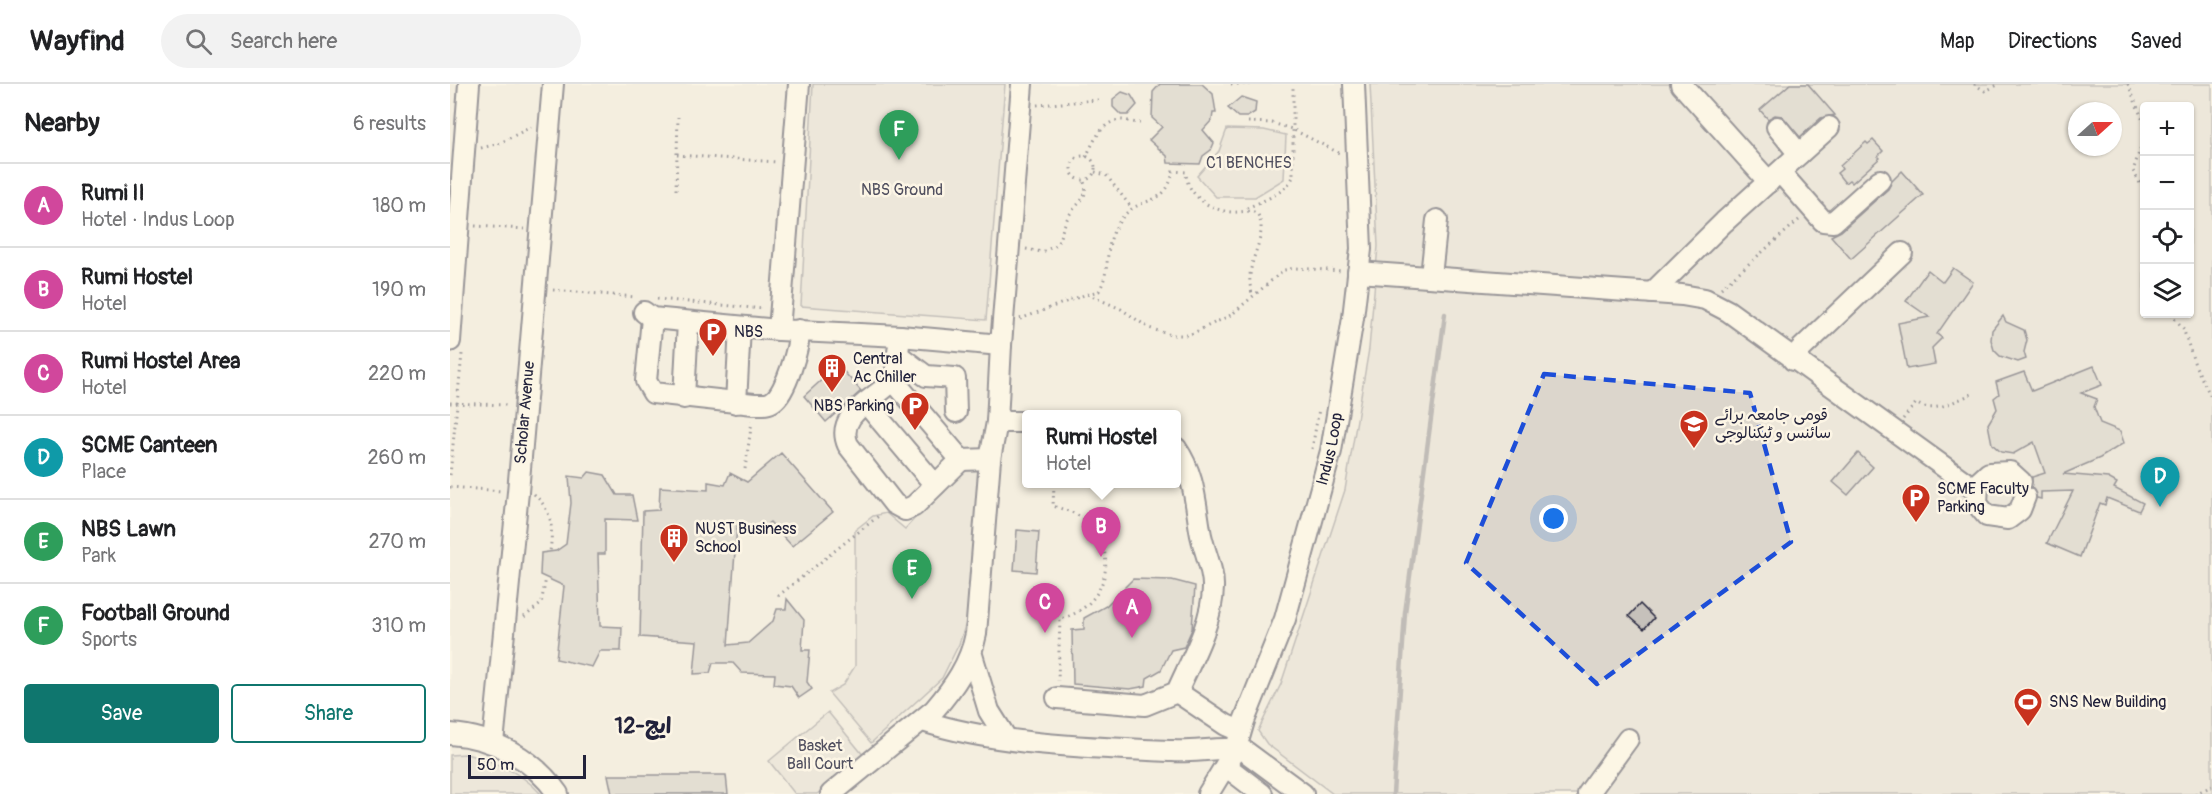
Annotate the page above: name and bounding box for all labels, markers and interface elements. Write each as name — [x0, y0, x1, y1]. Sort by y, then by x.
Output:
search box — [161, 14, 581, 68]
text: Wayfind — [30, 24, 125, 59]
icon: search — [182, 25, 215, 58]
text: Search here — [230, 27, 337, 55]
text: Map — [1940, 28, 1975, 55]
text: Directions — [2008, 28, 2097, 55]
text: Saved — [2130, 28, 2182, 55]
north arrow — [2068, 102, 2122, 156]
map controls — [2140, 102, 2194, 318]
button: + — [2140, 102, 2194, 156]
text: Nearby — [24, 107, 100, 139]
pin: F — [880, 110, 918, 160]
text: 6 results — [353, 111, 426, 136]
park label: C1 BENCHES — [1206, 153, 1292, 173]
button: − — [2140, 156, 2194, 210]
text: Rumi II — [81, 179, 145, 207]
park label: NBS Ground — [861, 180, 943, 200]
text: A — [37, 193, 50, 218]
text: 180 m — [372, 193, 426, 218]
text: Hotel · Indus Loop — [81, 207, 235, 232]
button: locate — [2140, 210, 2194, 264]
text: Rumi Hostel — [81, 263, 193, 291]
button: layers — [2140, 264, 2194, 318]
text: B — [38, 277, 49, 302]
text: 190 m — [372, 277, 426, 302]
text: Hotel — [81, 291, 127, 316]
parking icon: NBS — [697, 316, 729, 358]
place label: NBS — [734, 322, 763, 342]
text: Rumi Hostel Area — [81, 347, 240, 375]
place label: Central Ac Chiller — [853, 349, 917, 387]
building icon: Central Ac Chiller — [816, 352, 848, 394]
street label: Scholar Avenue — [510, 360, 539, 465]
text: C — [37, 361, 50, 386]
text: 220 m — [368, 361, 426, 386]
text: Hotel — [81, 375, 127, 400]
parking icon: NBS Parking — [899, 390, 931, 432]
place label: NBS Parking — [814, 396, 894, 416]
place label: قومی جامعہ برائے سائنس و ٹیکنالوجی — [1715, 405, 1831, 443]
school or university icon: قومی جامعہ برائے سائنس و ٹیکنالوجی — [1678, 408, 1710, 450]
popup — [1022, 410, 1181, 488]
street label: Indus Loop — [1312, 411, 1347, 488]
text: Rumi Hostel — [1046, 423, 1157, 451]
text: SCME Canteen — [81, 431, 217, 459]
text: D — [37, 445, 50, 470]
text: 260 m — [367, 445, 426, 470]
text: Hotel — [1046, 451, 1092, 476]
pin: D — [2140, 458, 2180, 507]
text: Place — [81, 459, 126, 484]
place label: SCME Faculty Parking — [1937, 479, 2029, 517]
parking icon: SCME Faculty Parking — [1900, 482, 1932, 524]
your location — [1539, 504, 1568, 533]
pin: B — [1082, 508, 1120, 557]
text: NBS Lawn — [81, 515, 176, 543]
place label: NUST Business School — [695, 519, 796, 557]
building icon: NUST Business School — [658, 522, 690, 564]
text: E — [38, 529, 49, 554]
text: 270 m — [368, 529, 426, 554]
text: Park — [81, 543, 116, 568]
pin: E — [892, 550, 932, 599]
pin: C — [1026, 584, 1064, 633]
pin: A — [1112, 588, 1152, 638]
text: Football Ground — [81, 599, 230, 627]
text: F — [37, 613, 50, 638]
text: 310 m — [371, 613, 426, 638]
text: Sports — [81, 627, 137, 652]
button: Save — [24, 684, 219, 743]
button: Share — [231, 684, 426, 743]
sports icon: SNS New Building — [2012, 686, 2044, 728]
place label: SNS New Building — [2049, 692, 2166, 712]
district label: ایچ-12 — [615, 712, 671, 740]
park label: Basket Ball Court — [787, 736, 854, 774]
scale bar — [468, 752, 586, 780]
text: 50 m — [477, 755, 514, 775]

